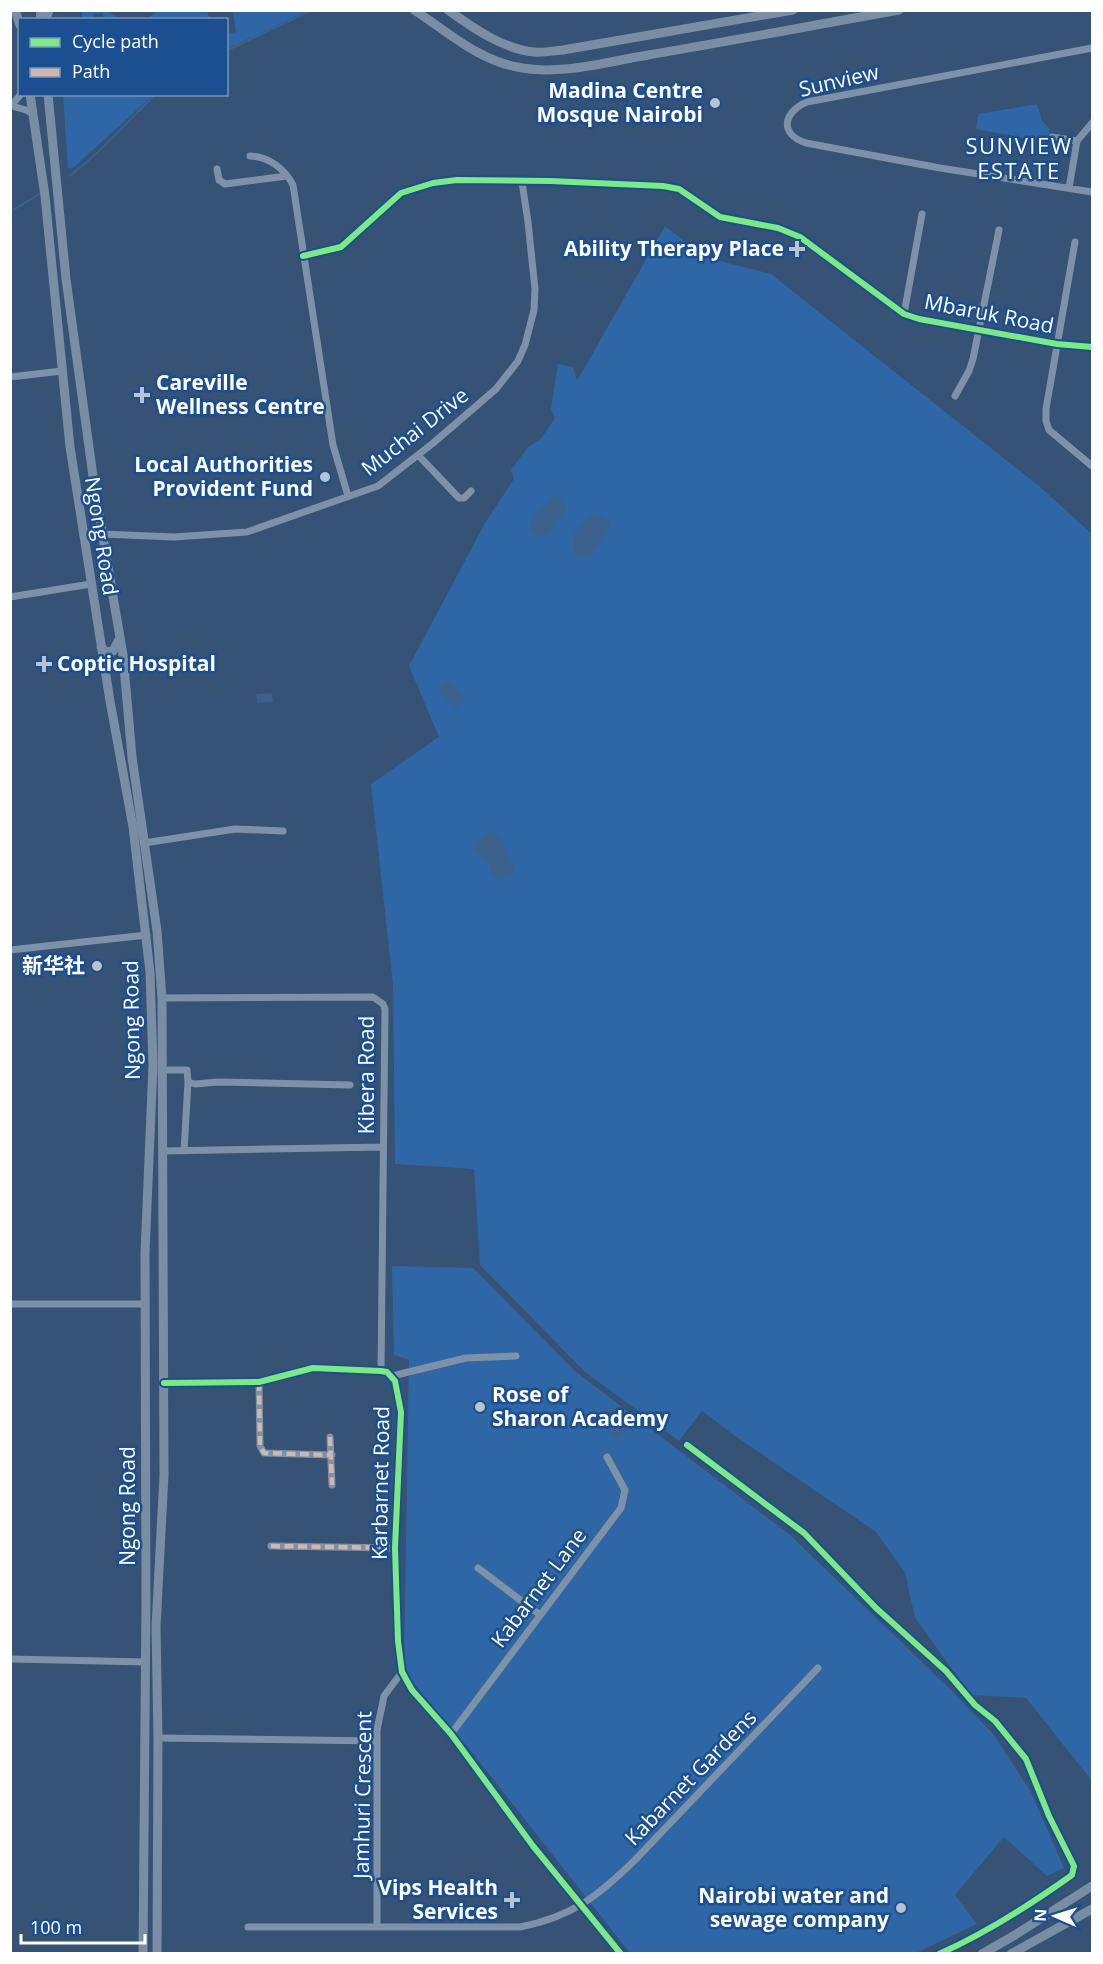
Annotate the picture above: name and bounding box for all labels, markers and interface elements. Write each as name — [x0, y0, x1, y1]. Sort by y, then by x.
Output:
legend — [18, 18, 228, 96]
text: Cycle path — [72, 29, 159, 53]
street label: Sunview — [796, 57, 882, 103]
text: Path — [72, 59, 110, 83]
place label: Madina Centre Mosque Nairobi — [536, 76, 703, 128]
marker: Madina Centre Mosque Nairobi — [708, 96, 722, 110]
district label: SUNVIEW ESTATE — [966, 130, 1072, 185]
place label: Ability Therapy Place — [564, 234, 784, 262]
marker: Ability Therapy Place — [788, 240, 806, 258]
street label: Mbaruk Road — [922, 287, 1056, 339]
place label: Careville Wellness Centre — [156, 368, 325, 420]
street label: Muchai Drive — [355, 381, 474, 482]
marker: Careville Wellness Centre — [133, 386, 151, 404]
place label: Local Authorities Provident Fund — [134, 450, 313, 502]
marker: Local Authorities Provident Fund — [318, 470, 332, 484]
street label: Ngong Road — [79, 475, 125, 597]
place label: Coptic Hospital — [57, 649, 216, 677]
marker: Coptic Hospital — [35, 655, 53, 673]
place label: 新华社 — [22, 951, 85, 979]
marker: 新华社 — [90, 959, 104, 973]
street label: Ngong Road — [116, 960, 146, 1080]
street label: Kibera Road — [352, 1016, 380, 1134]
place label: Rose of Sharon Academy — [492, 1380, 668, 1432]
marker: Rose of Sharon Academy — [473, 1400, 487, 1414]
street label: Karbarnet Road — [365, 1406, 395, 1560]
street label: Ngong Road — [113, 1446, 141, 1566]
street label: Kabarnet Lane — [484, 1522, 592, 1653]
street label: Kabarnet Gardens — [618, 1703, 762, 1851]
street label: Jamhuri Crescent — [347, 1711, 377, 1881]
place label: Vips Health Services — [378, 1873, 498, 1925]
place label: Nairobi water and sewage company — [698, 1881, 889, 1933]
north arrow — [1025, 1886, 1085, 1946]
marker: Vips Health Services — [503, 1891, 521, 1909]
marker: Nairobi water and sewage company — [894, 1901, 908, 1915]
scale bar — [21, 1907, 146, 1945]
text: N — [1029, 1908, 1051, 1922]
text: 100 m — [30, 1915, 82, 1939]

